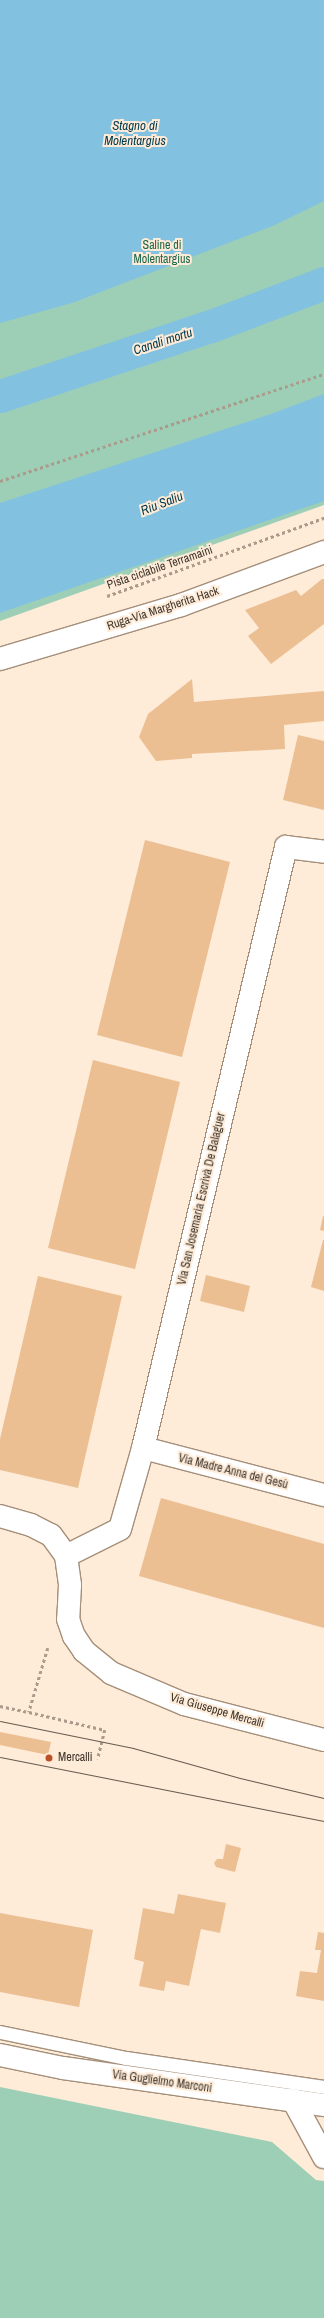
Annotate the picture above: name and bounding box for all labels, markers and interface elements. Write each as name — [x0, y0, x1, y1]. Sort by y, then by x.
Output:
water label: Stagno di Molentargius — [104, 119, 166, 150]
park label: Saline di Molentargius — [134, 239, 190, 267]
water label: Canali mortu — [132, 325, 194, 359]
water label: Riu Saliu — [139, 489, 185, 519]
street label: Pista ciclabile Terramaini — [105, 543, 215, 593]
street label: Ruga-Via Margherita Hack — [105, 584, 221, 634]
street label: Via San Josemaria Escrivà De Balaguer — [175, 1111, 229, 1287]
street label: Via Madre Anna del Gesù — [176, 1451, 290, 1493]
street label: Via Giuseppe Mercalli — [168, 1691, 266, 1731]
place label: Mercalli — [58, 1751, 92, 1765]
marker: Mercalli — [43, 1752, 55, 1764]
street label: Via Guglielmo Marconi — [111, 2068, 213, 2096]

